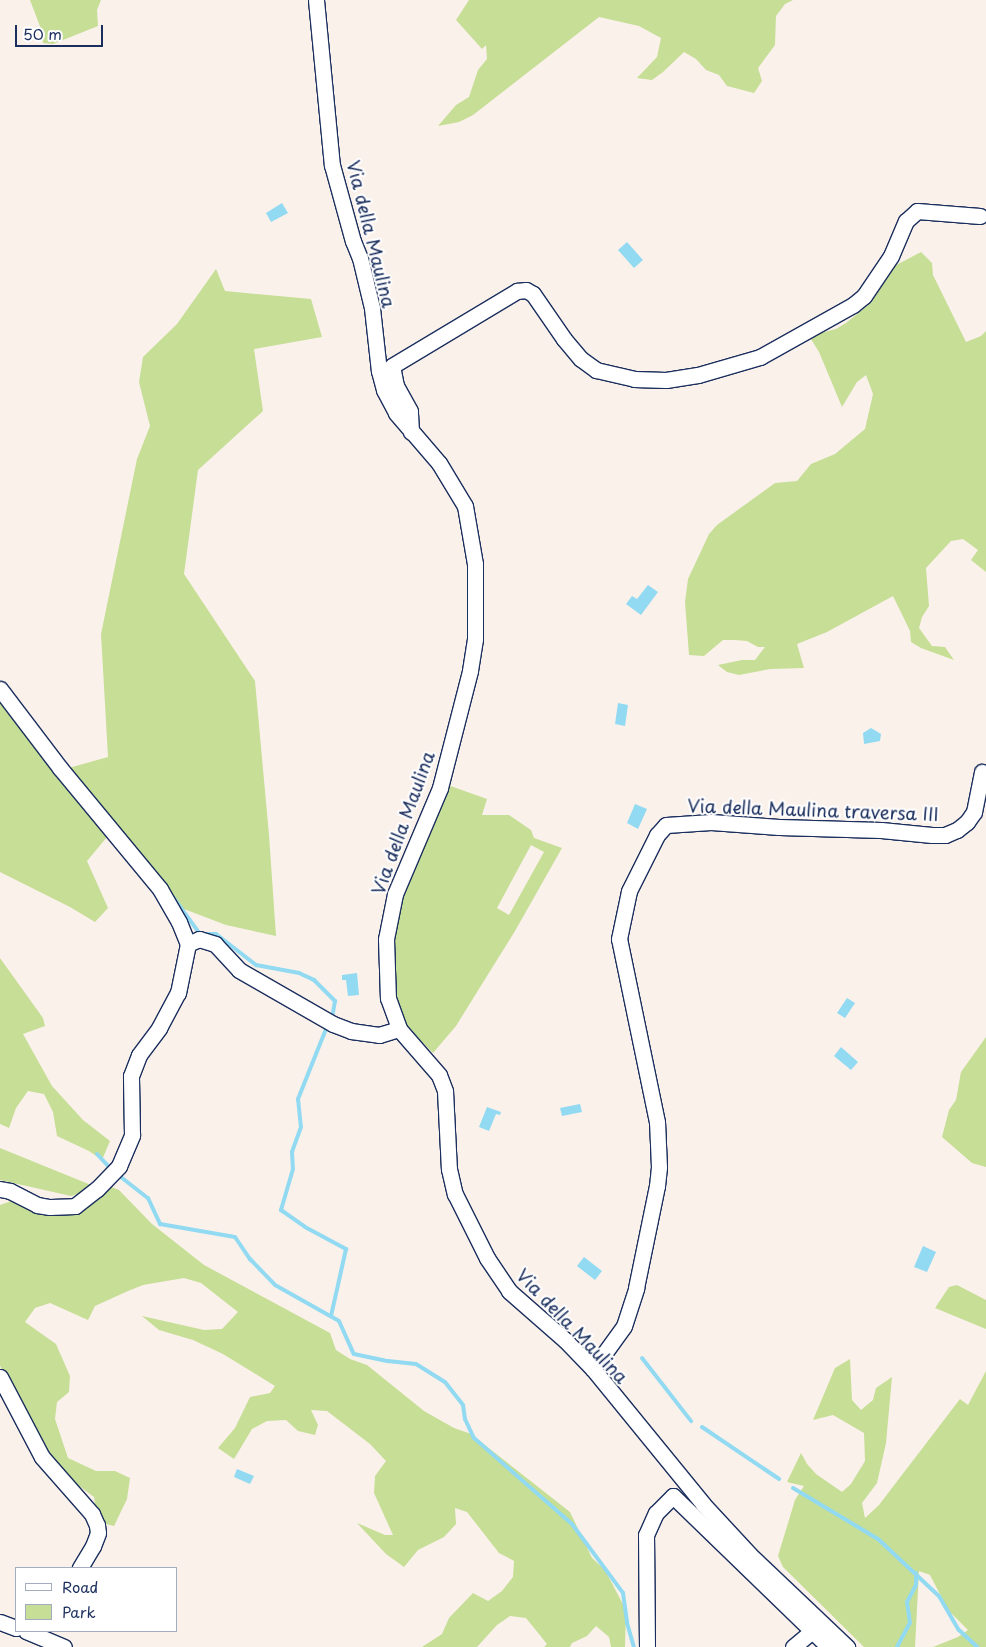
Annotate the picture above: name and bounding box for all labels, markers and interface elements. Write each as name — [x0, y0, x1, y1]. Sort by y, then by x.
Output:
scale bar — [18, 15, 105, 47]
text: 50 m — [23, 22, 62, 45]
street label: Via della Maulina — [342, 158, 400, 310]
street label: Via della Maulina — [367, 748, 439, 898]
street label: Via della Maulina traversa III — [687, 795, 939, 825]
street label: Via della Maulina — [512, 1264, 632, 1388]
legend — [15, 1567, 178, 1632]
text: Road — [62, 1575, 98, 1598]
text: Park — [62, 1600, 96, 1623]

